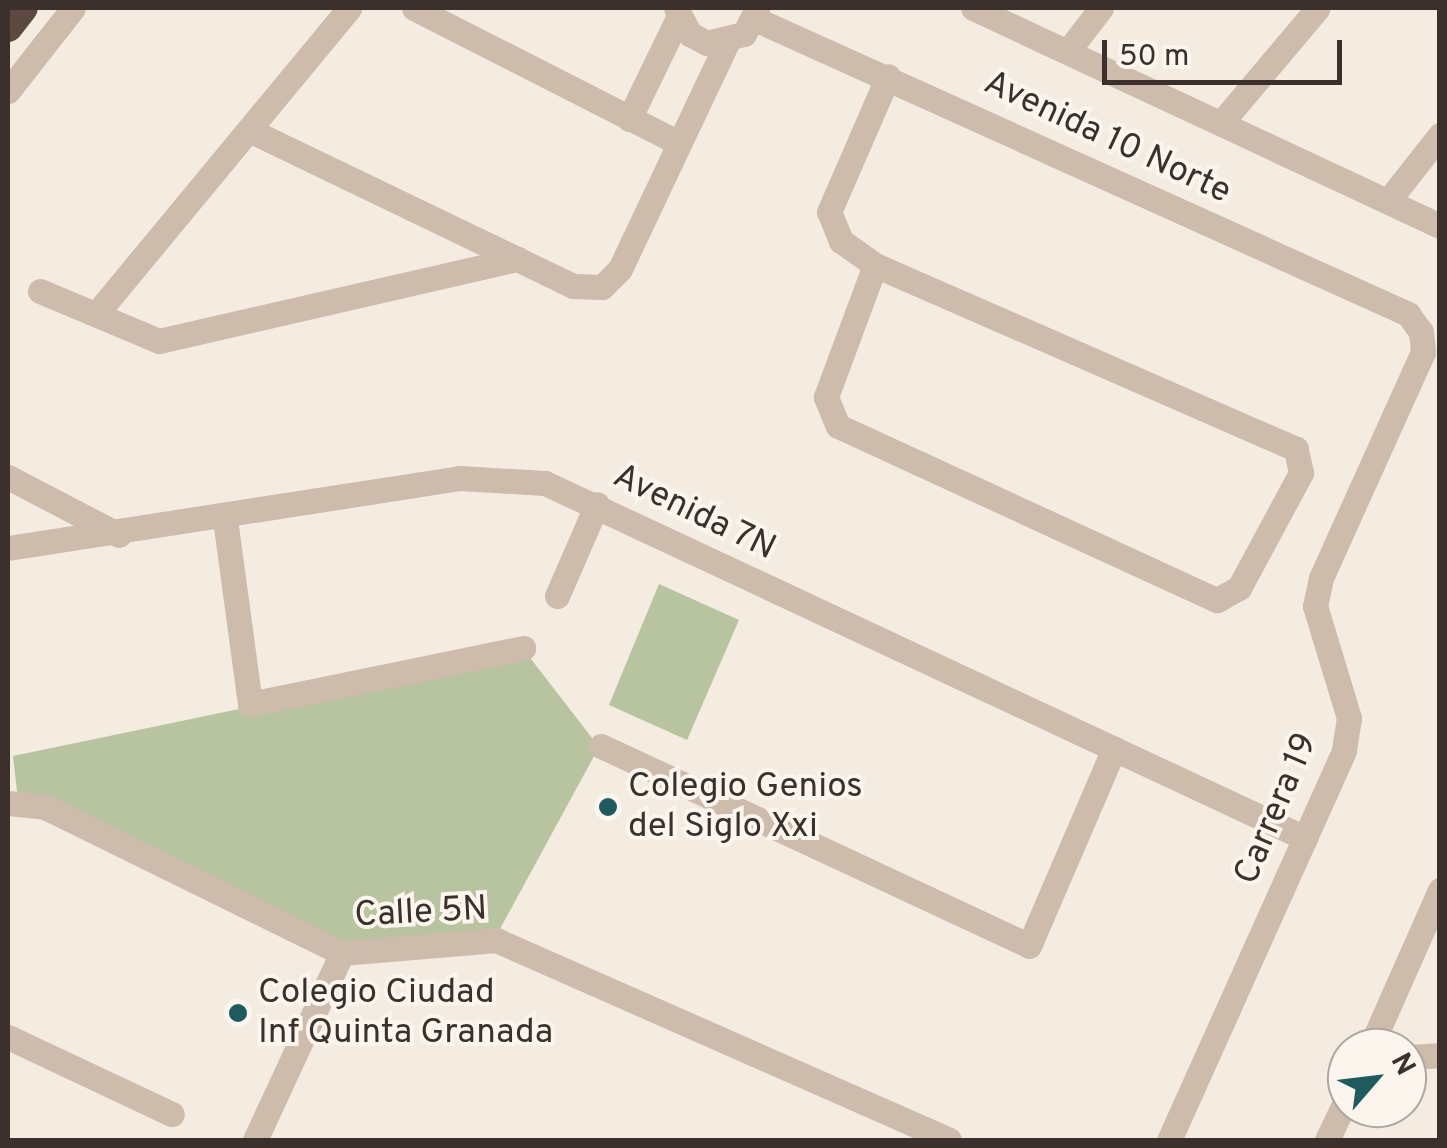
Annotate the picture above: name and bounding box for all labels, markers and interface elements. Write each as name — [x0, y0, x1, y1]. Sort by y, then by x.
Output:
scale bar — [1107, 20, 1347, 82]
text: 50 m — [1119, 39, 1189, 76]
street label: Avenida 10 Norte — [977, 62, 1237, 214]
street label: Avenida 7N — [605, 455, 783, 571]
street label: Carrera 19 — [1226, 727, 1328, 891]
place label: Colegio Genios del Siglo Xxi — [628, 766, 863, 848]
marker: Colegio Genios del Siglo Xxi — [597, 796, 619, 818]
street label: Calle 5N — [354, 889, 488, 937]
place label: Colegio Ciudad Inf Quinta Granada — [258, 972, 553, 1054]
marker: Colegio Ciudad Inf Quinta Granada — [227, 1002, 249, 1024]
north arrow — [1327, 1028, 1427, 1128]
text: N — [1381, 1048, 1422, 1082]

